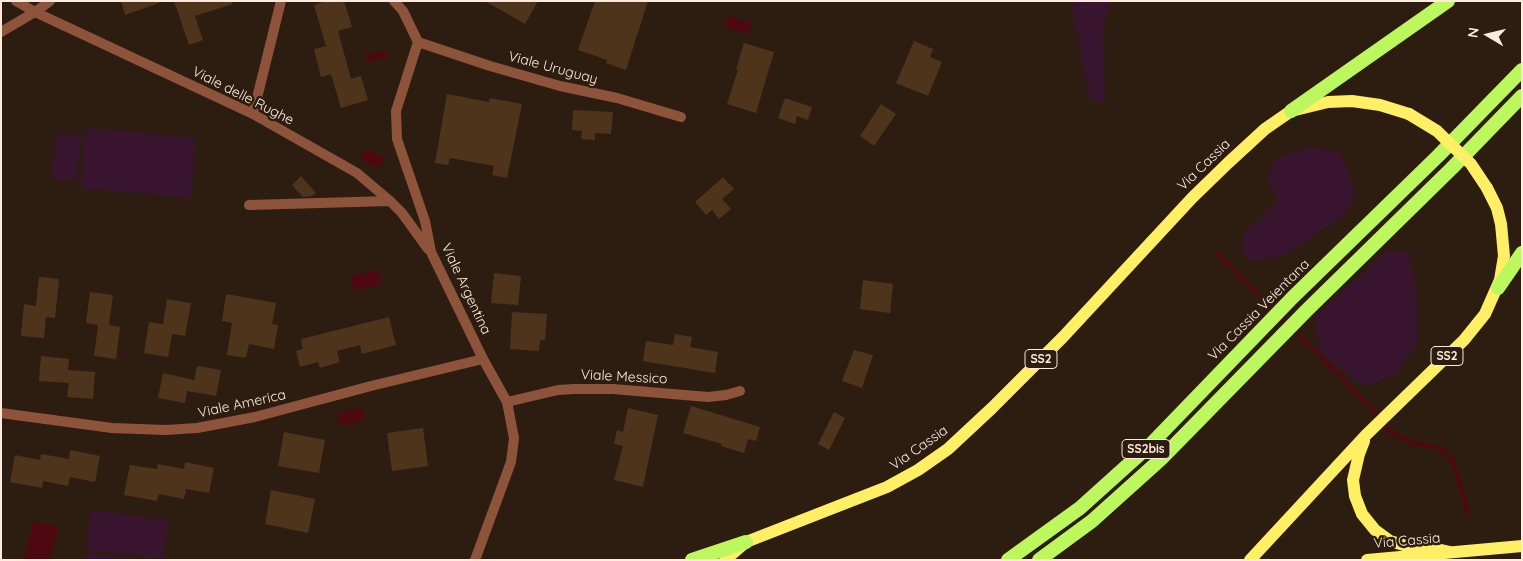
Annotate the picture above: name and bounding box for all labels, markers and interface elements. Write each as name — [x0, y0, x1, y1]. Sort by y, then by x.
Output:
north arrow — [1463, 10, 1513, 60]
text: N — [1463, 26, 1483, 39]
street label: Viale Uruguay — [506, 48, 600, 88]
street label: Viale delle Rughe — [189, 63, 297, 129]
street label: Via Cassia — [1174, 136, 1234, 194]
street label: Viale Argentina — [438, 241, 494, 337]
street label: Via Cassia Veientana — [1205, 256, 1313, 364]
road number: SS2 — [1431, 346, 1463, 366]
road number: SS2 — [1025, 349, 1057, 368]
street label: Viale Messico — [580, 366, 668, 388]
street label: Viale America — [197, 386, 287, 422]
street label: Via Cassia — [887, 422, 951, 474]
road number: SS2bis — [1122, 439, 1170, 458]
street label: Via Cassia — [1373, 530, 1441, 552]

